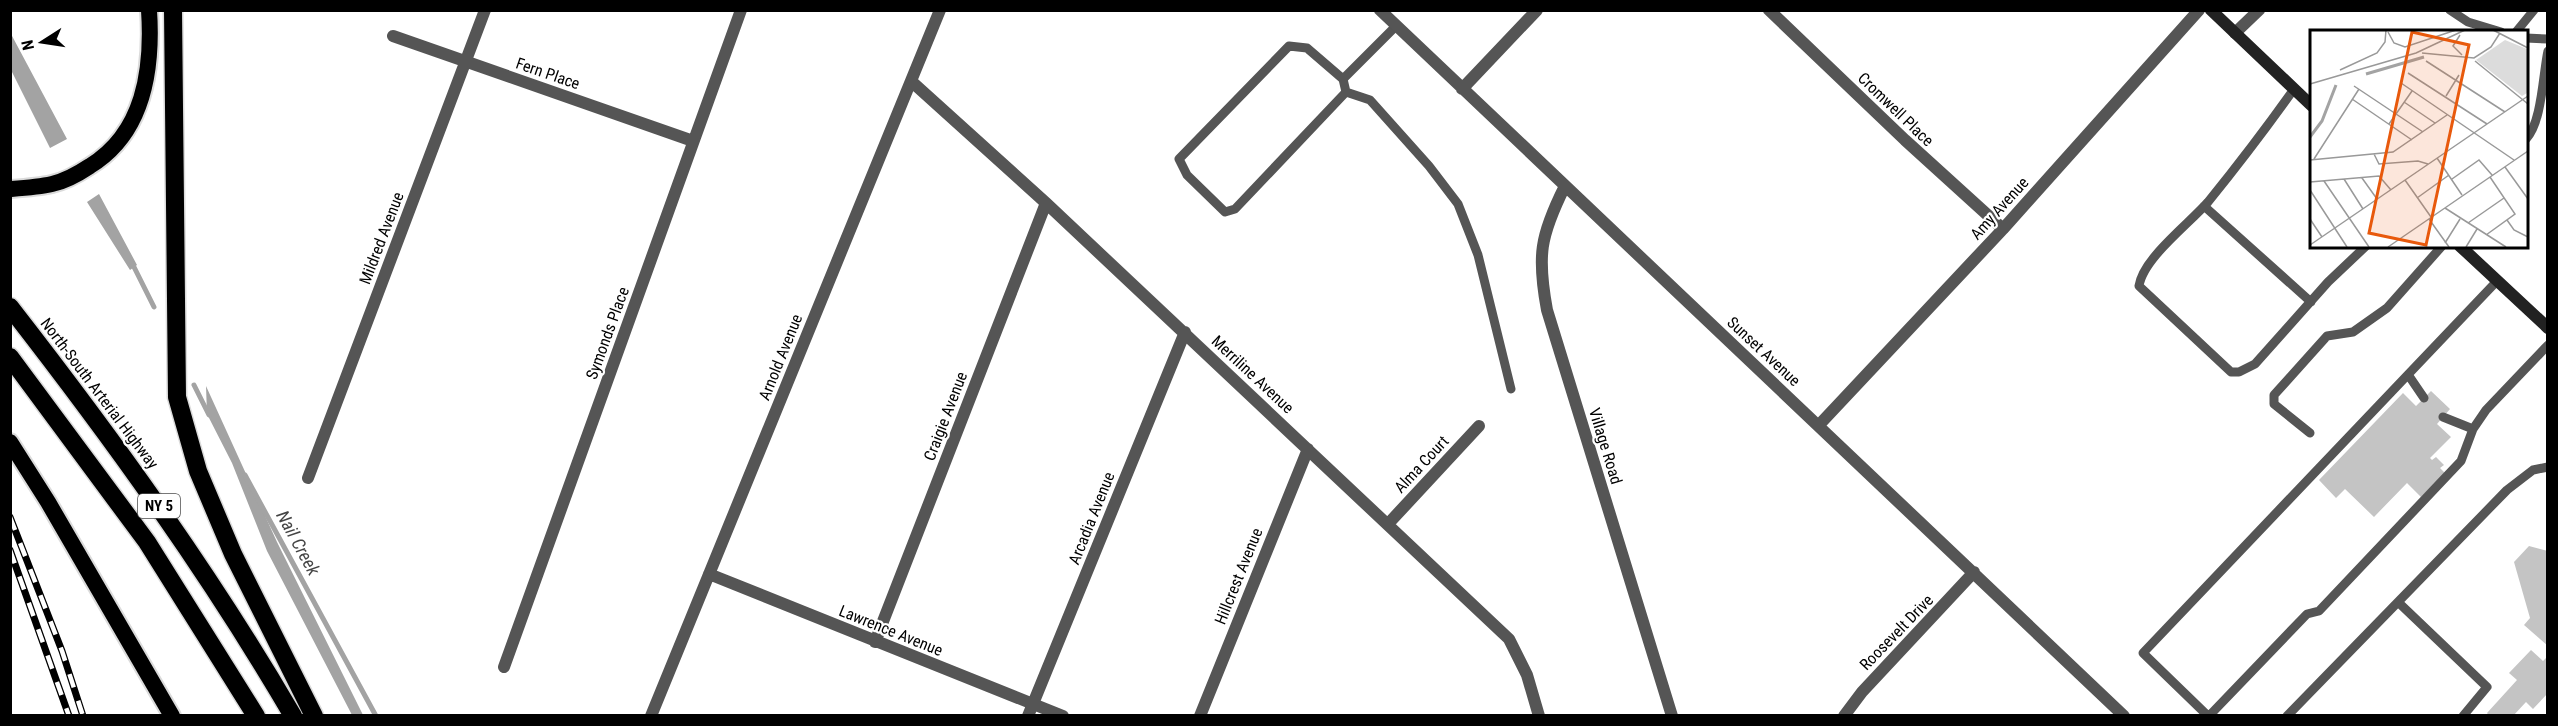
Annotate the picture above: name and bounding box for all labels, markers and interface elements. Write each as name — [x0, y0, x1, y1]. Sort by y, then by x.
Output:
north arrow — [12, 12, 72, 72]
inset map — [2310, 30, 2528, 248]
text: N — [18, 38, 38, 52]
street label: Fern Place — [513, 54, 582, 93]
street label: Cromwell Place — [1854, 69, 1937, 150]
street label: Amy Avenue — [1966, 173, 2032, 244]
street label: Mildred Avenue — [355, 189, 408, 287]
street label: Symonds Place — [582, 284, 633, 382]
street label: Arnold Avenue — [755, 311, 806, 403]
street label: Sunset Avenue — [1723, 313, 1804, 390]
street label: North-South Arterial Highway — [37, 314, 163, 473]
street label: Merriline Avenue — [1208, 331, 1298, 417]
street label: Craigie Avenue — [920, 369, 971, 463]
street label: Village Road — [1585, 406, 1626, 487]
street label: Alma Court — [1390, 432, 1453, 497]
street label: Arcadia Avenue — [1064, 469, 1119, 567]
road number: NY 5 — [138, 494, 180, 518]
water label: Nail Creek — [272, 507, 325, 580]
street label: Hillcrest Avenue — [1210, 525, 1266, 627]
street label: Roosevelt Drive — [1856, 591, 1937, 674]
street label: Lawrence Avenue — [836, 601, 945, 660]

